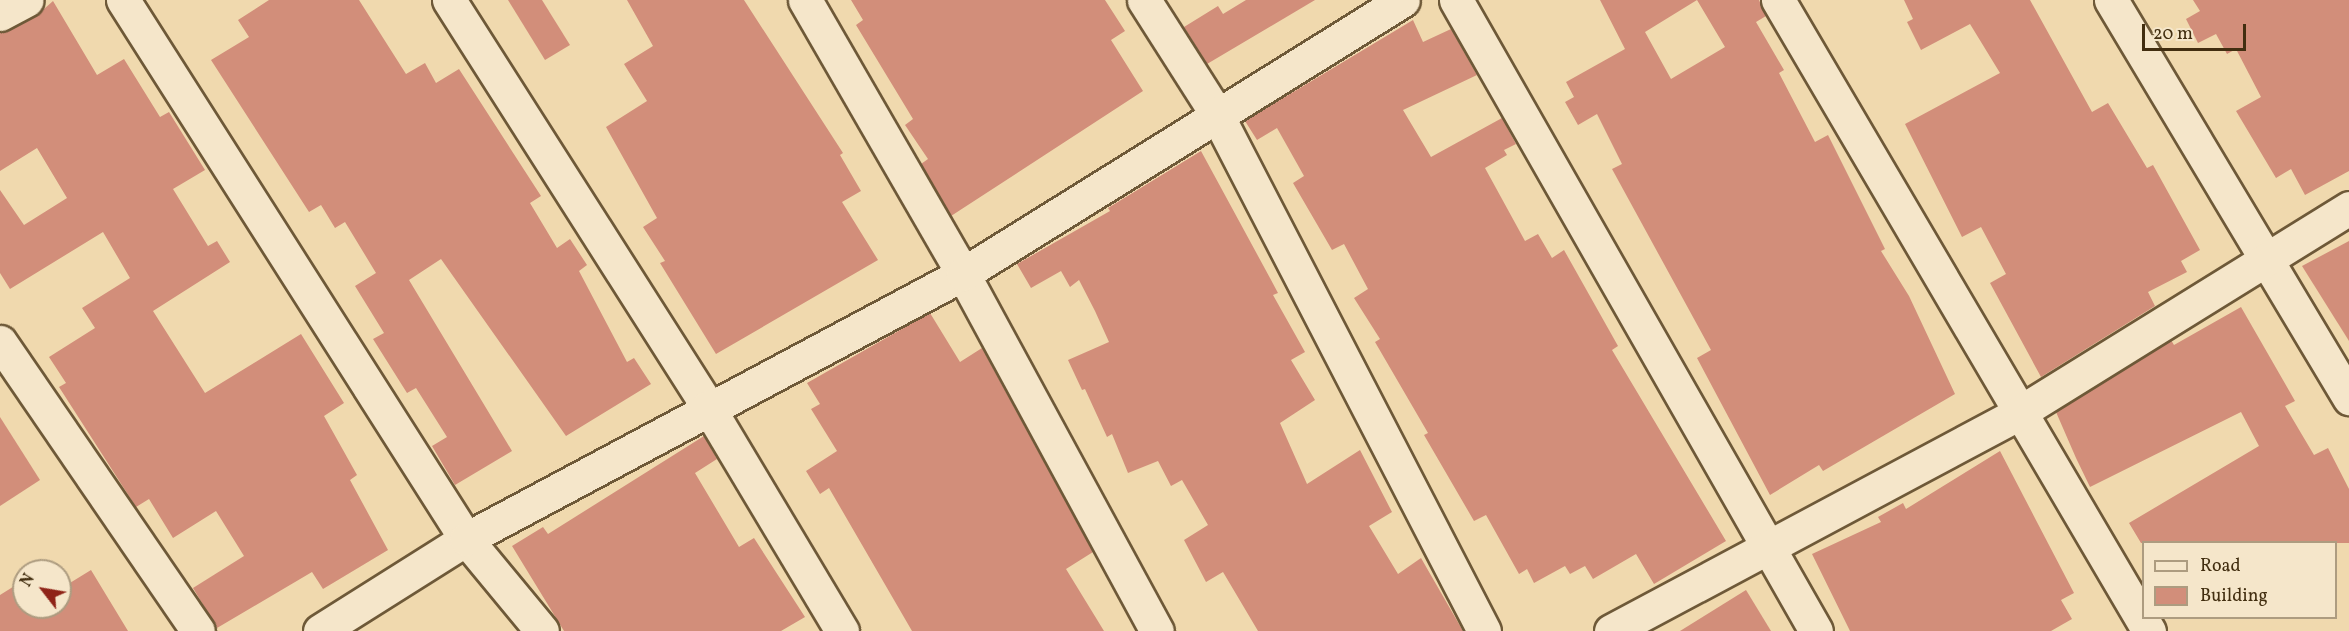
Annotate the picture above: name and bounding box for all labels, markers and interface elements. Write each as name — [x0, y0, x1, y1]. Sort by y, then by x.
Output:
scale bar — [2145, 12, 2248, 50]
text: 20 m — [2153, 22, 2193, 47]
legend — [2142, 541, 2337, 619]
text: Road — [2200, 554, 2241, 579]
north arrow — [12, 559, 72, 619]
text: N — [16, 570, 41, 591]
text: Building — [2200, 584, 2268, 609]

